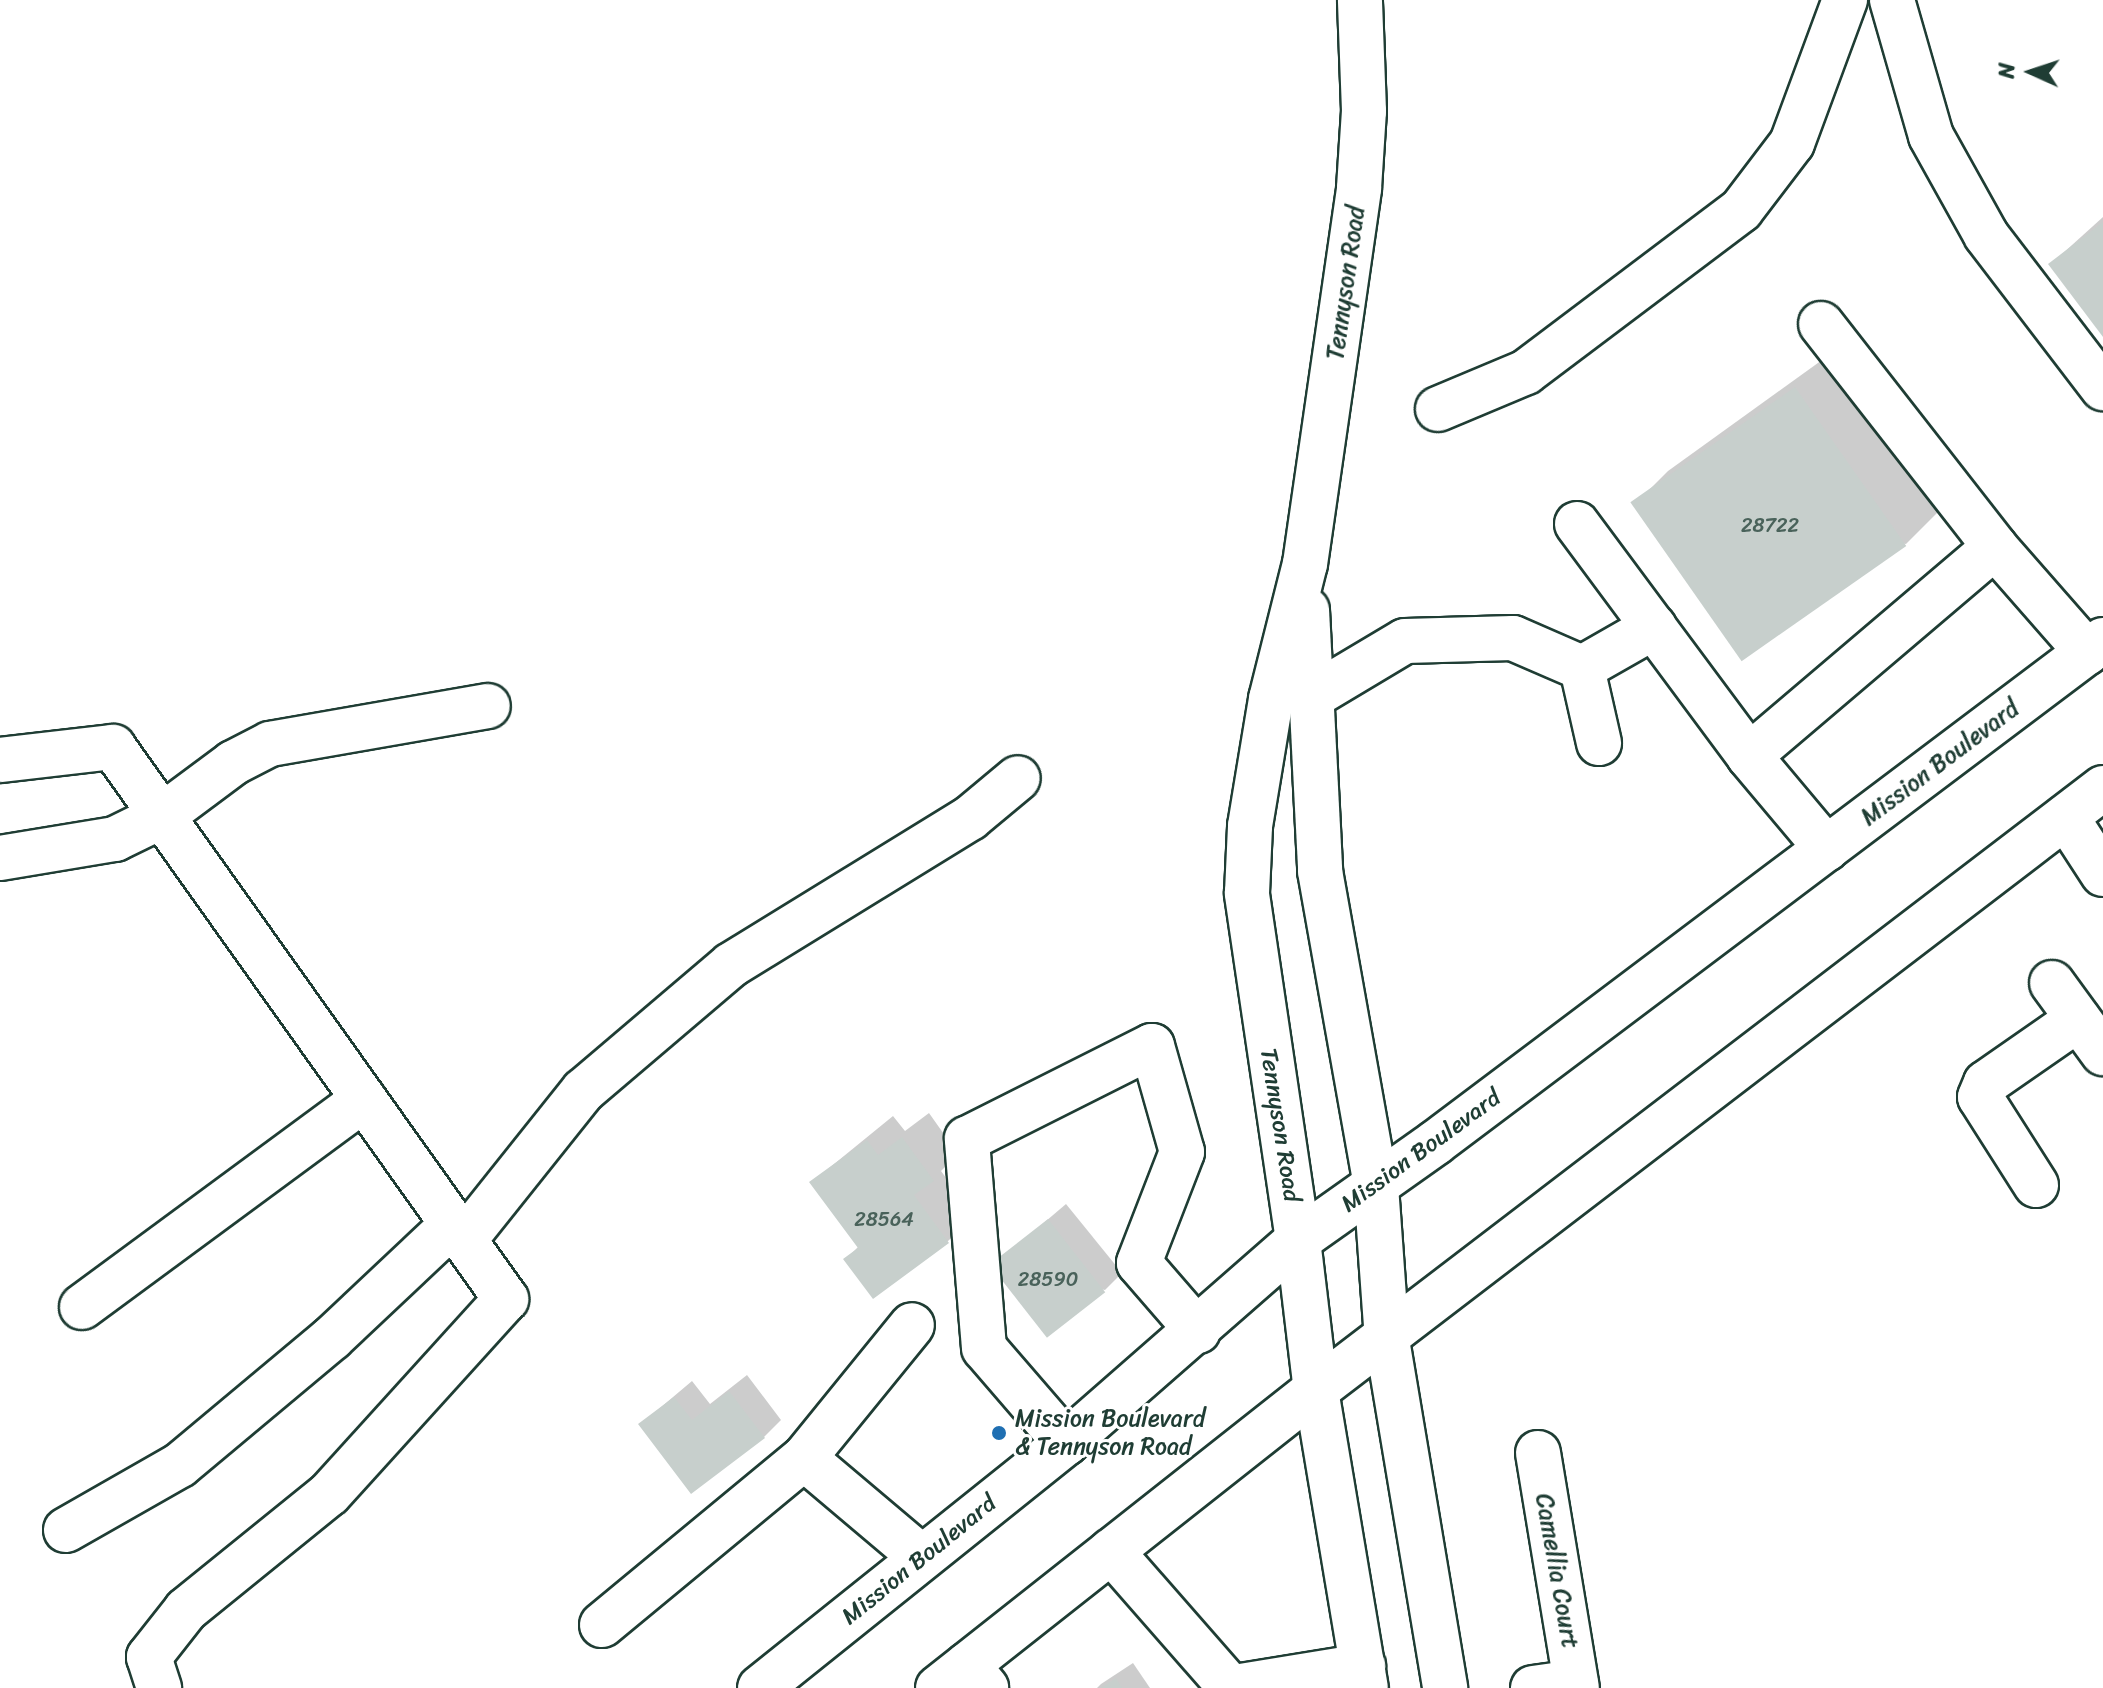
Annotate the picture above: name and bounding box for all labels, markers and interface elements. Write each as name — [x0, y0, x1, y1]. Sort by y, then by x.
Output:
north arrow — [1991, 32, 2071, 112]
text: N — [1987, 62, 2026, 79]
street label: Tennyson Road — [1321, 204, 1371, 362]
house number: 28722 — [1741, 513, 1799, 537]
street label: Mission Boulevard — [1855, 694, 2025, 832]
street label: Tennyson Road — [1254, 1046, 1306, 1204]
street label: Mission Boulevard — [1336, 1083, 1506, 1219]
house number: 28564 — [854, 1207, 914, 1231]
house number: 28590 — [1018, 1267, 1078, 1291]
place label: Mission Boulevard & Tennyson Road — [1015, 1405, 1205, 1461]
marker: Mission Boulevard & Tennyson Road — [990, 1424, 1008, 1442]
street label: Mission Boulevard — [836, 1489, 1002, 1631]
street label: Camellia Court — [1529, 1491, 1585, 1651]

